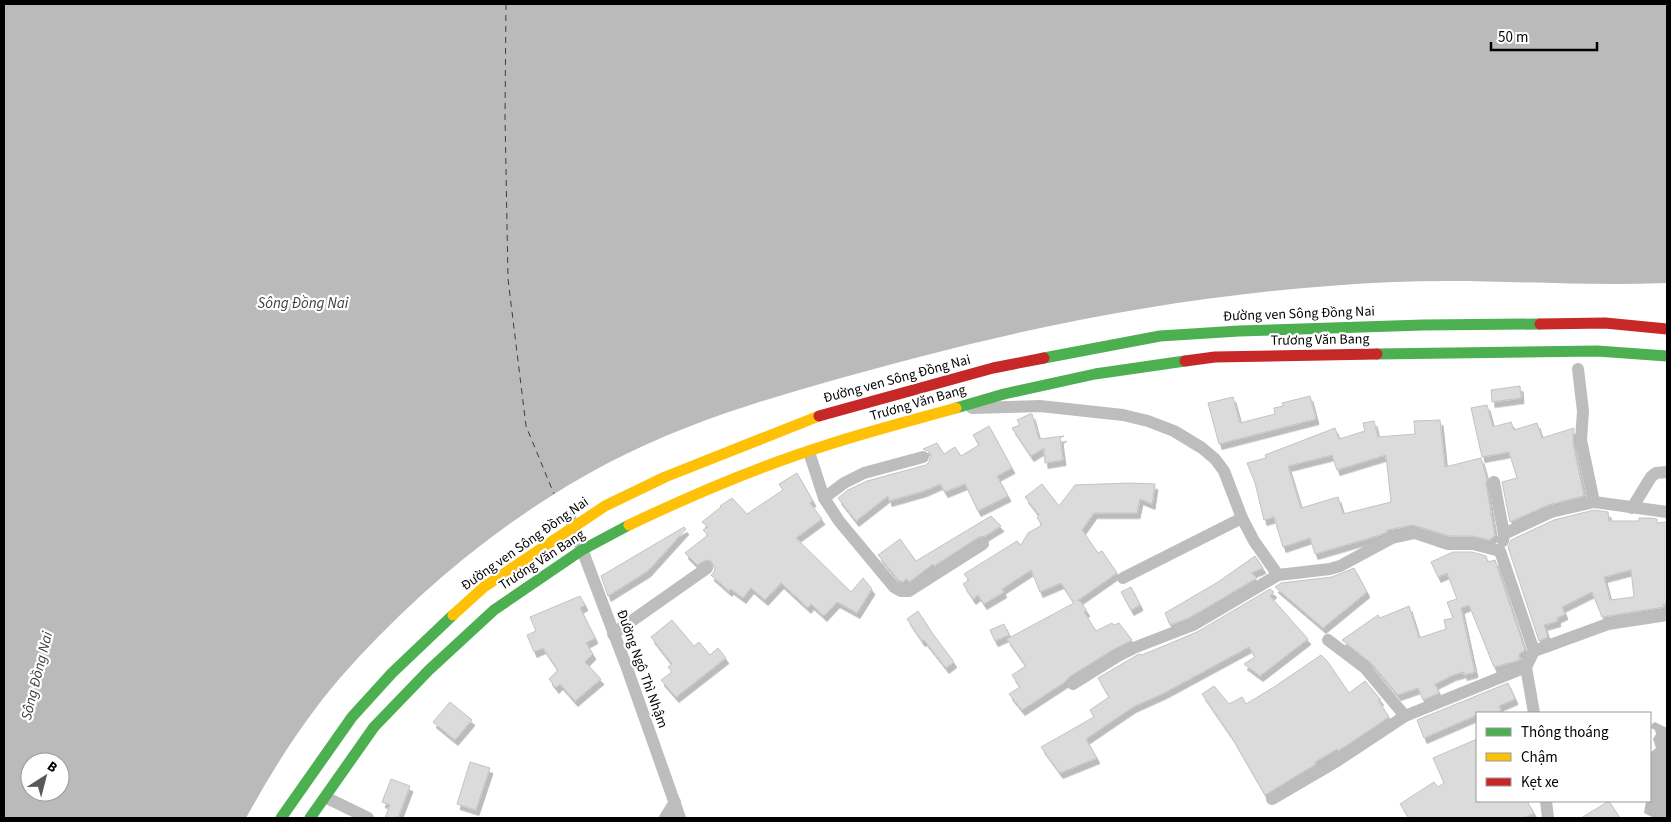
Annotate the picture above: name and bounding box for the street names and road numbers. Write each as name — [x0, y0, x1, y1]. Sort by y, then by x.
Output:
street label: Đường ven Sông Đồng Nai — [1223, 301, 1375, 327]
street label: Trương Văn Bang — [1270, 329, 1370, 351]
street label: Đường ven Sông Đồng Nai — [821, 350, 973, 408]
street label: Trương Văn Bang — [868, 380, 968, 426]
street label: Đường ven Sông Đồng Nai — [457, 492, 593, 596]
street label: Trương Văn Bang — [495, 525, 589, 595]
street label: Đường Ngô Thì Nhậm — [611, 607, 673, 731]

